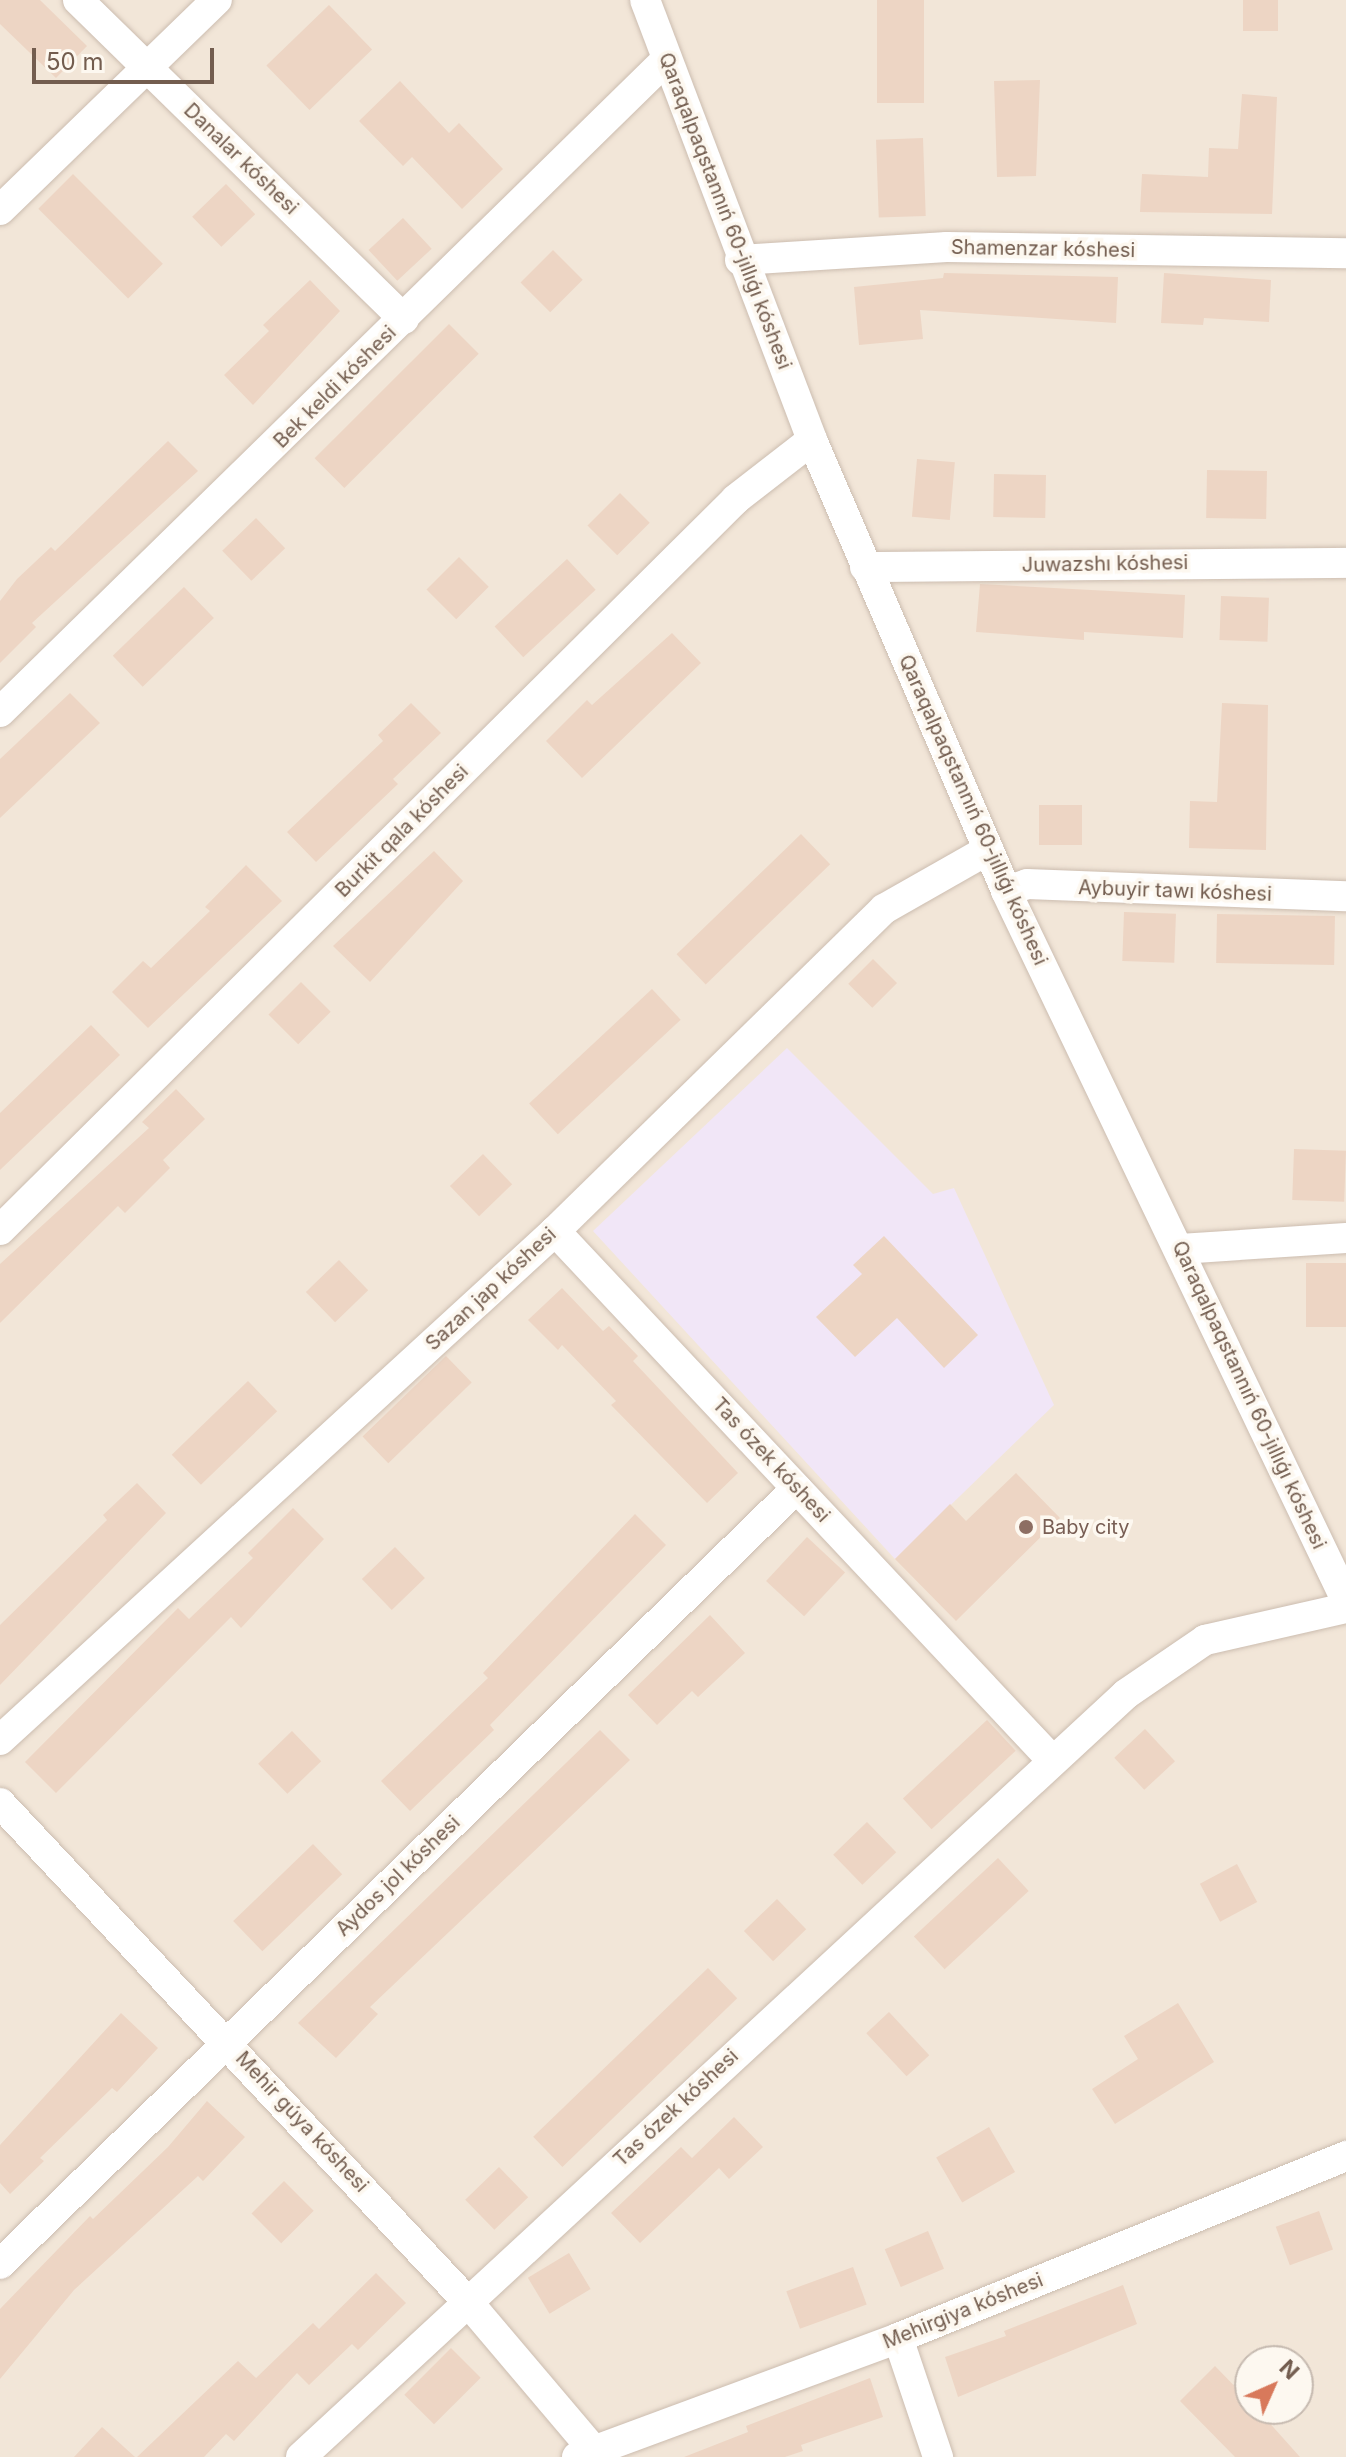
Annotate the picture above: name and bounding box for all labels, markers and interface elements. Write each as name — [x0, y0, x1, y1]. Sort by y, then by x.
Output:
scale bar — [36, 32, 218, 82]
text: 50 m — [46, 47, 104, 76]
street label: Qaraqalpaqstannıń 60-jıllıǵı kóshesi — [653, 49, 797, 373]
street label: Danalar kóshesi — [179, 98, 303, 220]
street label: Shamenzar kóshesi — [951, 235, 1135, 263]
street label: Bek keldi kóshesi — [269, 321, 401, 453]
street label: Juwazshı kóshesi — [1021, 551, 1189, 577]
street label: Qaraqalpaqstannıń 60-jıllıǵı kóshesi — [894, 651, 1052, 969]
street label: Burkit qala kóshesi — [331, 760, 473, 902]
street label: Aybuyir tawı kóshesi — [1078, 876, 1272, 906]
street label: Sazan jap kóshesi — [421, 1222, 561, 1356]
street label: Qaraqalpaqstannıń 60-jıllıǵı kóshesi — [1167, 1237, 1331, 1553]
street label: Tas ózek kóshesi — [707, 1393, 835, 1527]
place label: Baby city — [1042, 1515, 1129, 1539]
marker: Baby city — [1017, 1518, 1035, 1536]
street label: Aydos jol kóshesi — [331, 1811, 465, 1941]
street label: Tas ózek kóshesi — [609, 2044, 743, 2172]
street label: Mehir gúyа kóshesi — [231, 2047, 373, 2197]
street label: Mehirgiya kóshesi — [879, 2268, 1047, 2354]
north arrow — [1234, 2345, 1314, 2425]
text: N — [1274, 2354, 1305, 2385]

